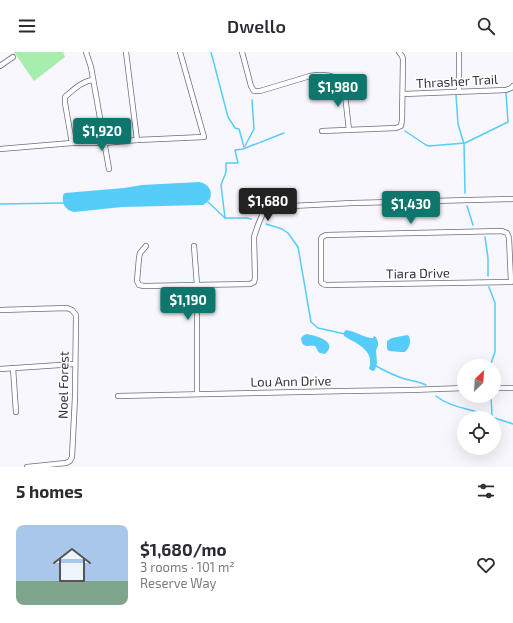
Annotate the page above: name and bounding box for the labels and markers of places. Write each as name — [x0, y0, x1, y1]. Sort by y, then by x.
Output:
pin: $1,980 — [305, 74, 371, 108]
pin: $1,920 — [69, 118, 135, 152]
pin: $1,680 — [235, 188, 301, 222]
pin: $1,430 — [378, 191, 444, 225]
pin: $1,190 — [155, 287, 221, 321]

